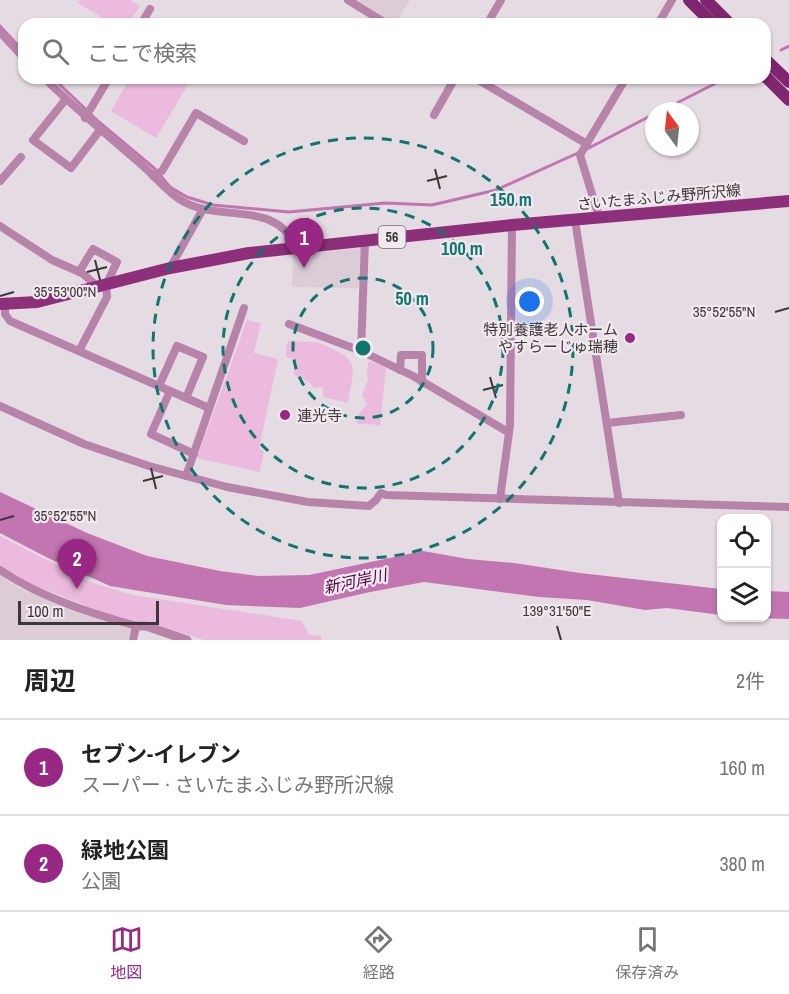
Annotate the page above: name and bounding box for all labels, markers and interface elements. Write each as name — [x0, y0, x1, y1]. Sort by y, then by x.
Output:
search box — [18, 18, 771, 84]
icon: search — [39, 35, 72, 68]
text: ここで検索 — [87, 38, 197, 68]
north arrow — [645, 102, 699, 156]
street label: さいたまふじみ野所沢線 — [576, 179, 742, 215]
text: 150 m — [490, 187, 532, 212]
pin: 1 — [284, 218, 324, 268]
road number: 56 — [378, 226, 406, 248]
text: 100 m — [441, 236, 483, 261]
text: 35°53'00"N — [34, 281, 96, 302]
text: 50 m — [395, 286, 429, 311]
your location — [515, 287, 544, 316]
text: 35°52'55"N — [693, 301, 755, 322]
place label: 特別養護老人ホーム やすらーじゅ瑞穂 — [483, 319, 618, 357]
marker: 特別養護老人ホーム やすらーじゅ瑞穂 — [623, 331, 637, 345]
centre of rings — [353, 338, 373, 358]
place label: 連光寺 — [297, 405, 342, 426]
marker: 連光寺 — [278, 408, 292, 422]
text: 35°52'55"N — [34, 505, 96, 526]
map controls — [717, 514, 771, 622]
button: locate — [717, 514, 771, 568]
pin: 2 — [58, 540, 97, 589]
water label: 新河岸川 — [321, 563, 391, 598]
button: layers — [717, 568, 771, 622]
scale bar — [18, 598, 159, 626]
text: 100 m — [27, 600, 63, 622]
text: 139°31'50"E — [523, 600, 591, 621]
text: 周辺 — [24, 663, 76, 698]
text: 2件 — [736, 667, 765, 694]
text: セブン-イレブン — [81, 739, 241, 769]
text: 1 — [39, 754, 48, 781]
text: 160 m — [719, 754, 765, 781]
text: スーパー · さいたまふじみ野所沢線 — [81, 771, 394, 798]
text: 緑地公園 — [81, 835, 169, 865]
text: 2 — [39, 850, 48, 877]
text: 380 m — [719, 850, 765, 877]
text: 公園 — [81, 867, 121, 894]
tab: 地図 — [110, 923, 143, 983]
tab: 経路 — [362, 923, 395, 983]
tab: 保存済み — [615, 923, 679, 983]

